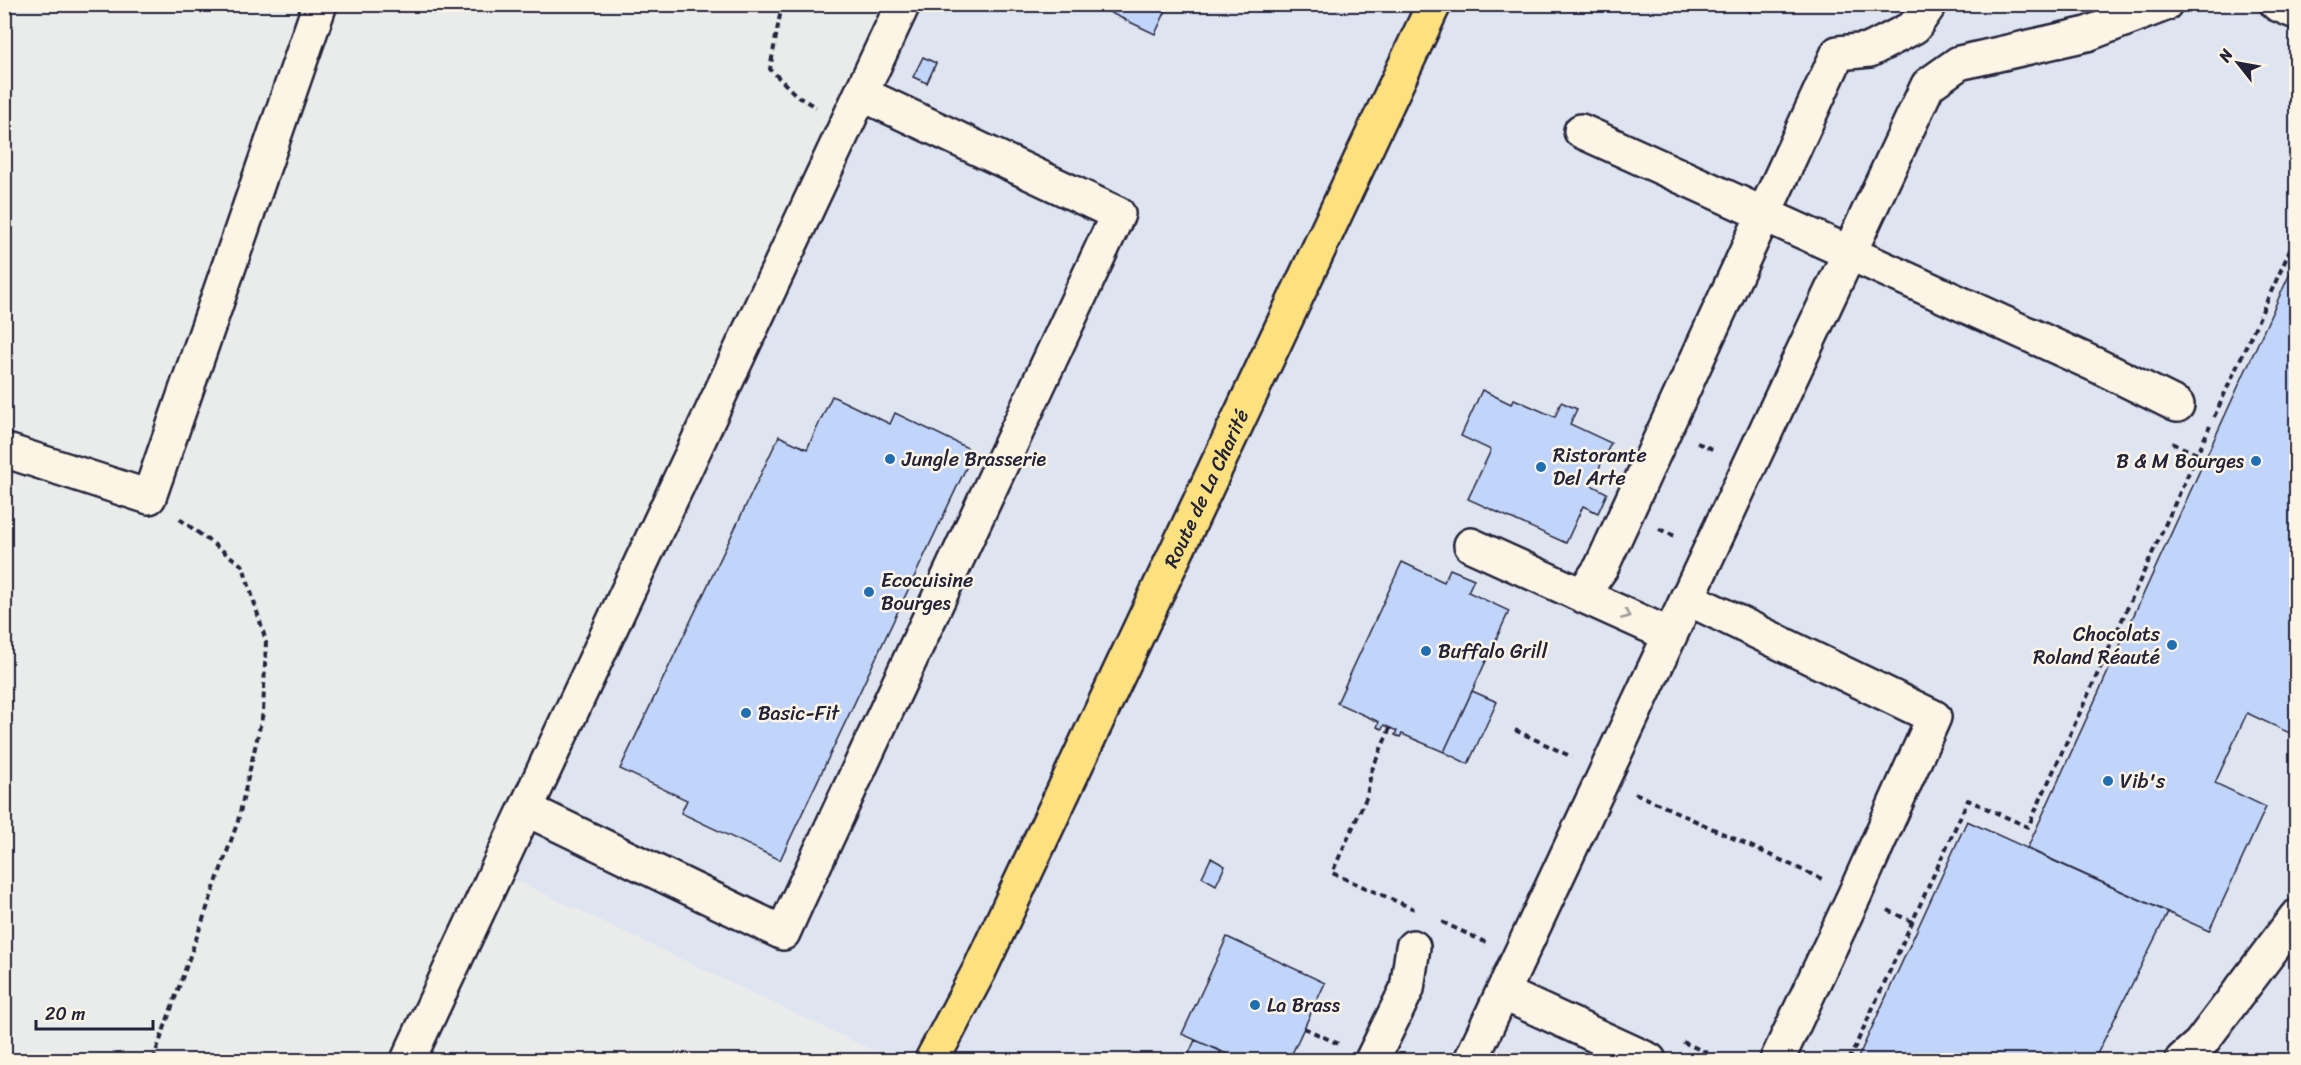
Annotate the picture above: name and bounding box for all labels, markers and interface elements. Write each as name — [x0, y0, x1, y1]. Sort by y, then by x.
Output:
north arrow — [2208, 33, 2268, 93]
text: N — [2210, 43, 2241, 69]
street label: Route de La Charité — [1154, 403, 1259, 574]
place label: Ristorante Del Arte — [1553, 438, 1647, 496]
place label: Jungle Brasserie — [901, 442, 1046, 477]
place label: B & M Bourges — [2116, 444, 2245, 479]
marker: Jungle Brasserie — [883, 452, 897, 466]
marker: B & M Bourges — [2249, 454, 2263, 468]
marker: Ristorante Del Arte — [1534, 460, 1548, 474]
place label: Ecocuisine Bourges — [881, 563, 973, 621]
marker: Ecocuisine Bourges — [862, 585, 876, 599]
one-way arrow — [1620, 608, 1631, 620]
place label: Chocolats Roland Réauté — [2033, 617, 2161, 675]
place label: Buffalo Grill — [1438, 634, 1549, 669]
marker: Chocolats Roland Réauté — [2165, 638, 2179, 652]
marker: Buffalo Grill — [1419, 644, 1433, 658]
place label: Basic-Fit — [758, 696, 840, 731]
marker: Basic-Fit — [739, 706, 753, 720]
place label: Vib's — [2120, 764, 2166, 799]
marker: Vib's — [2101, 774, 2115, 788]
place label: La Brass — [1267, 988, 1341, 1023]
scale bar — [36, 993, 153, 1031]
text: 20 m — [45, 998, 85, 1030]
marker: La Brass — [1248, 998, 1262, 1012]

